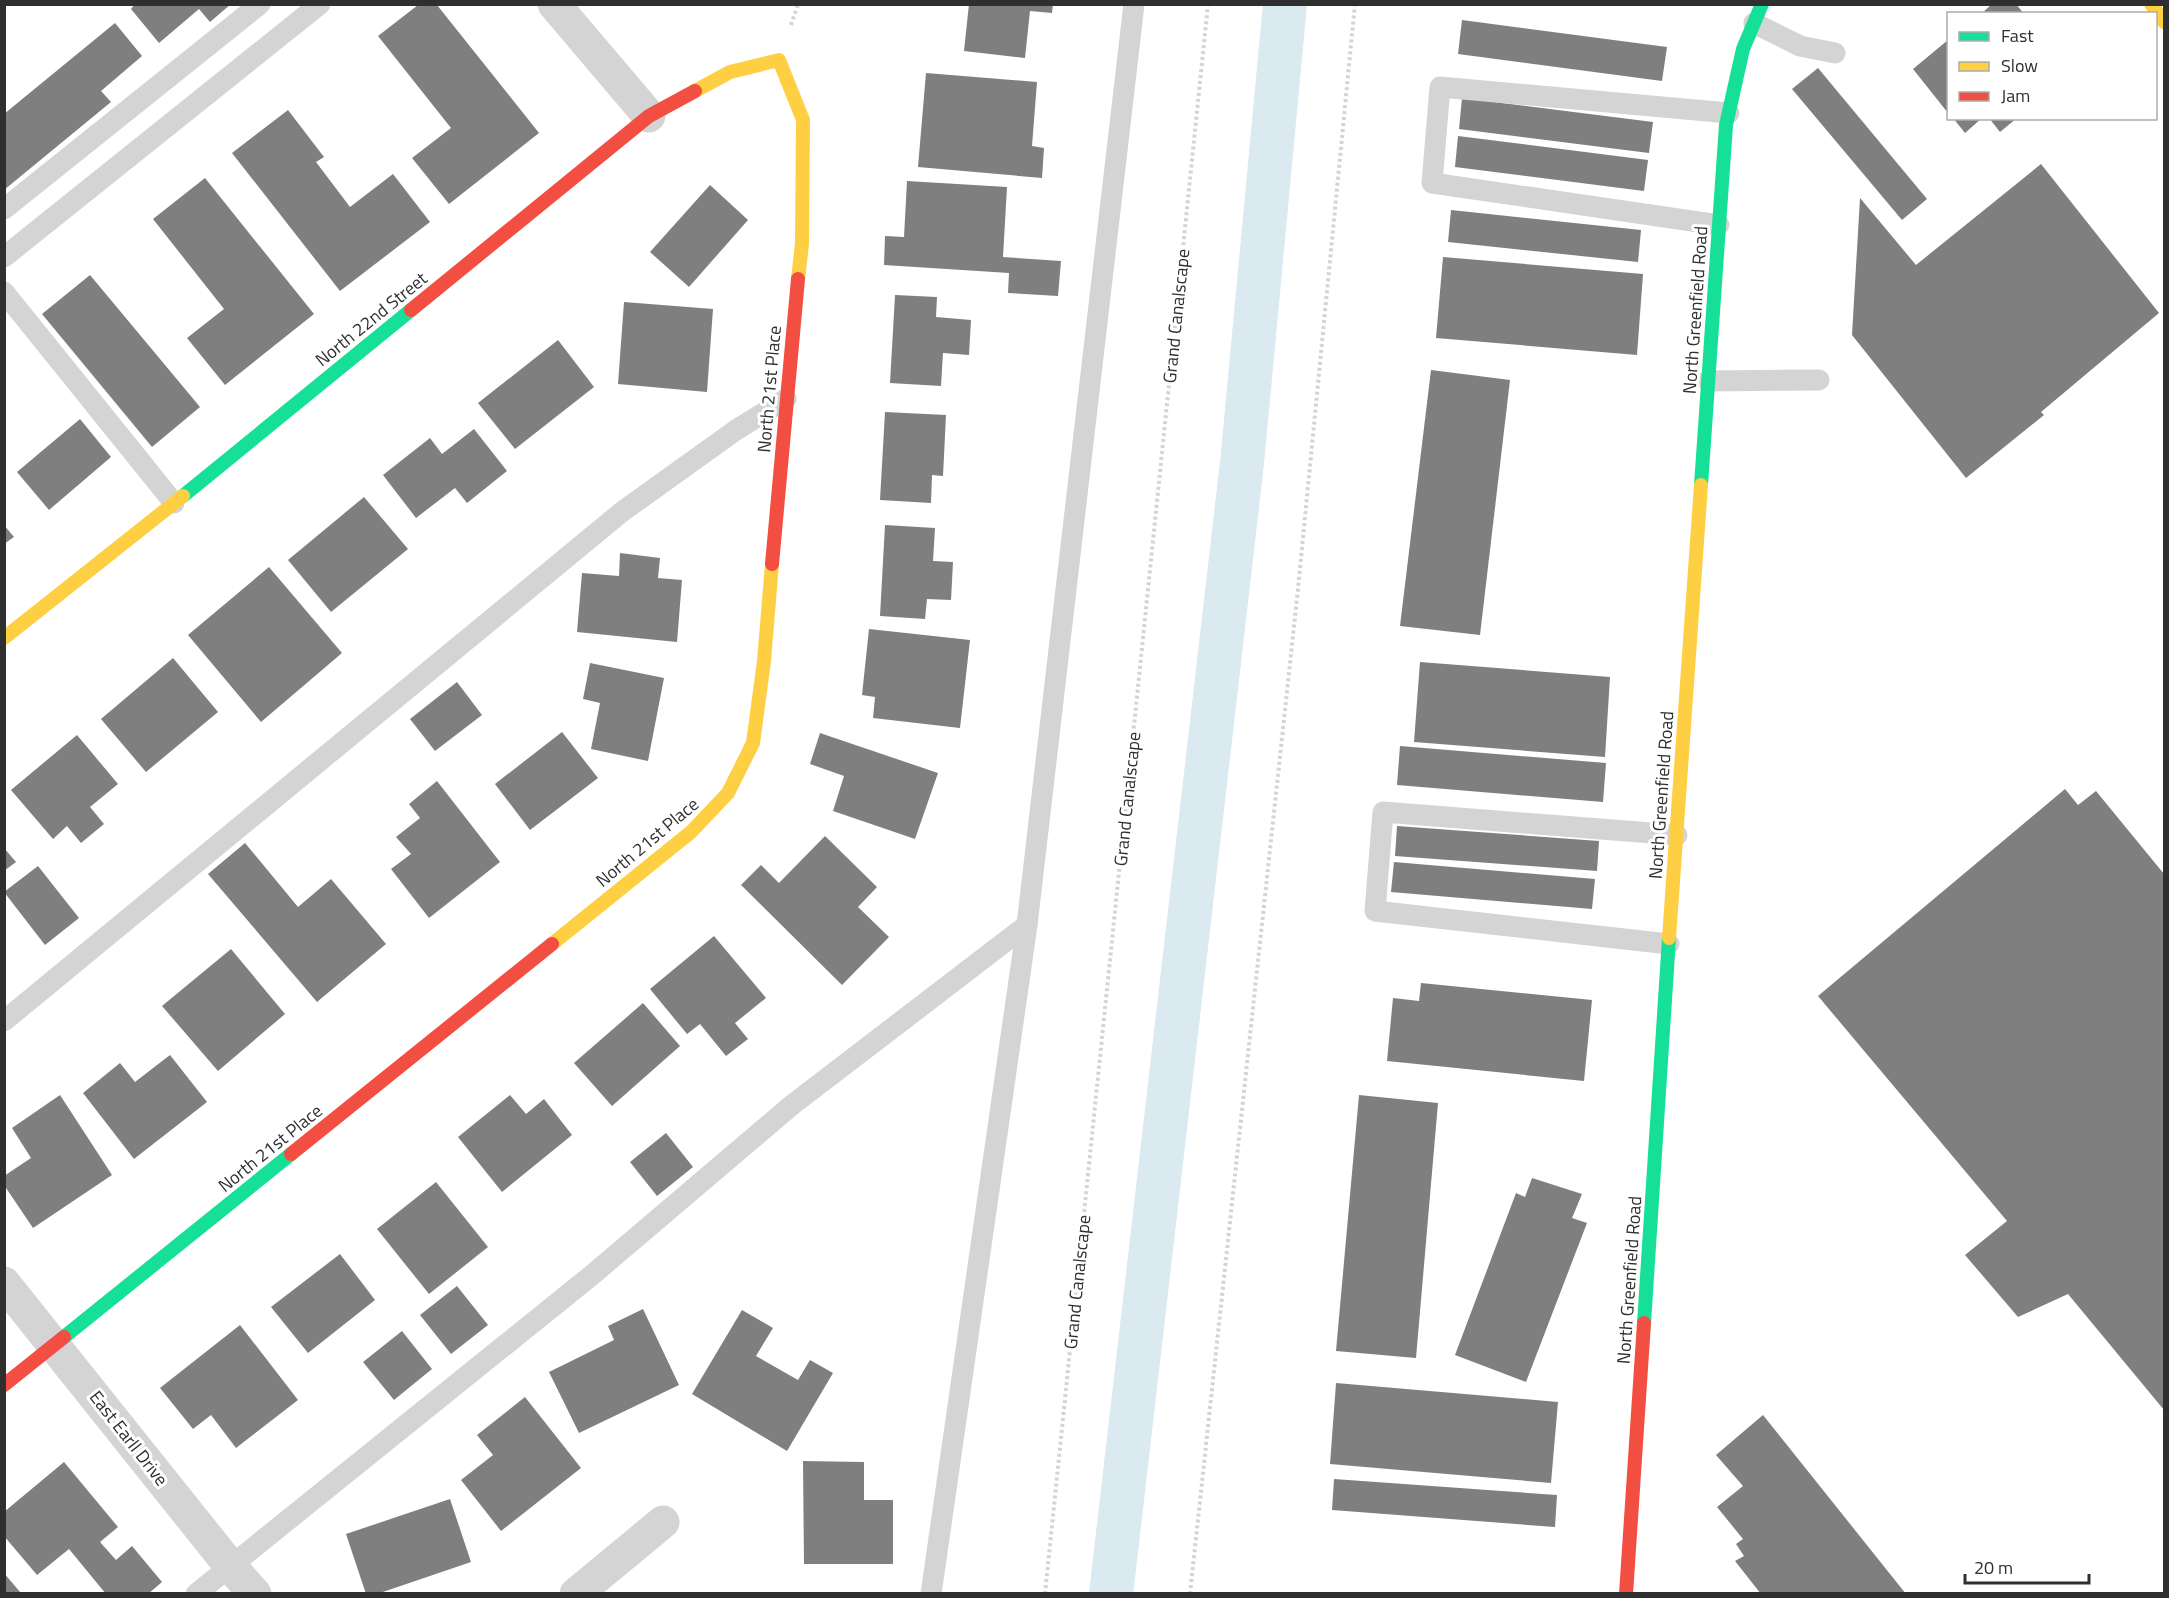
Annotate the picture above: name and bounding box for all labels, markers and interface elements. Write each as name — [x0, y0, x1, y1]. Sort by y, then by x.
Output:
legend — [1947, 12, 2157, 120]
text: Fast — [2001, 22, 2034, 49]
text: Slow — [2001, 52, 2038, 79]
text: Jam — [2001, 82, 2030, 109]
street label: North Greenfield Road — [1676, 225, 1714, 395]
street label: Grand Canalscape — [1156, 247, 1196, 385]
street label: North 22nd Street — [309, 265, 433, 373]
street label: North 21st Place — [750, 324, 788, 454]
street label: North Greenfield Road — [1642, 710, 1680, 880]
street label: Grand Canalscape — [1107, 730, 1147, 868]
street label: North 21st Place — [590, 791, 704, 893]
street label: North 21st Place — [212, 1097, 328, 1199]
street label: North Greenfield Road — [1610, 1195, 1648, 1365]
street label: Grand Canalscape — [1057, 1213, 1097, 1351]
street label: East Earll Drive — [83, 1385, 175, 1491]
scale bar — [1965, 1547, 2090, 1585]
text: 20 m — [1974, 1554, 2013, 1581]

